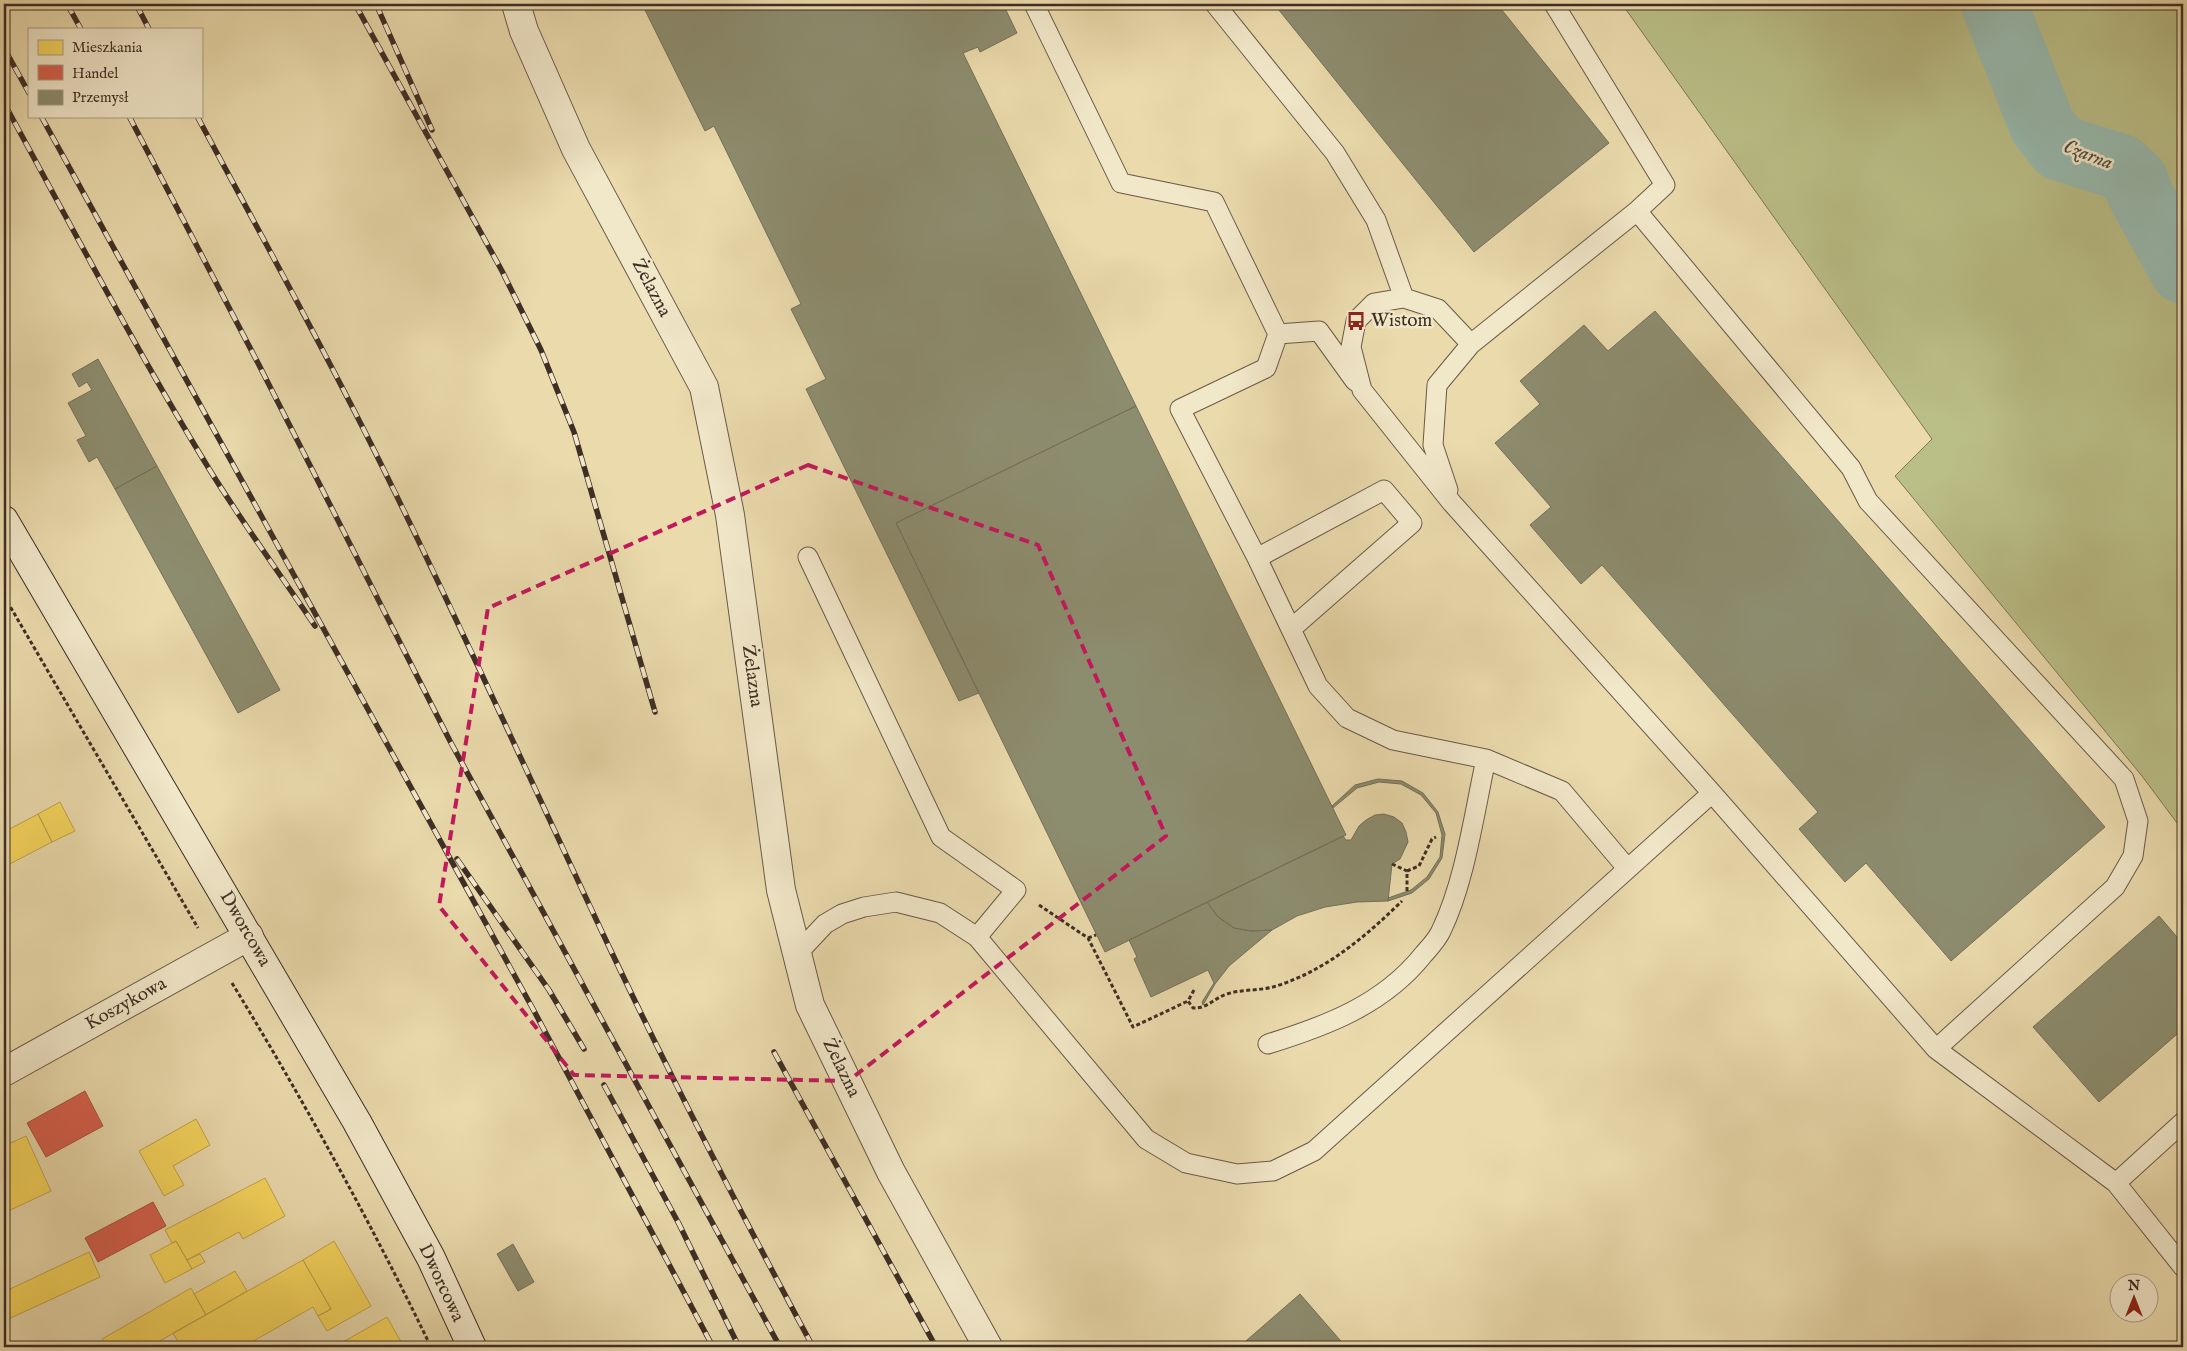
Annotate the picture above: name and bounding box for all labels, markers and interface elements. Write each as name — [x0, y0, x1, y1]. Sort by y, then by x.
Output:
legend — [28, 28, 202, 118]
text: Mieszkania — [72, 38, 143, 57]
text: Handel — [72, 64, 119, 83]
text: Przemysł — [72, 88, 129, 107]
water label: Czarna — [2060, 134, 2116, 176]
street label: Żelazna — [626, 255, 677, 322]
place label: Wistom — [1371, 309, 1433, 333]
bus stop icon: Wistom — [1345, 310, 1367, 332]
street label: Żelazna — [736, 643, 768, 709]
street label: Dworcowa — [214, 887, 277, 972]
street label: Koszykowa — [81, 972, 171, 1036]
street label: Żelazna — [816, 1035, 866, 1102]
street label: Dworcowa — [412, 1240, 470, 1327]
north arrow — [2110, 1274, 2160, 1324]
text: N — [2127, 1277, 2140, 1295]

